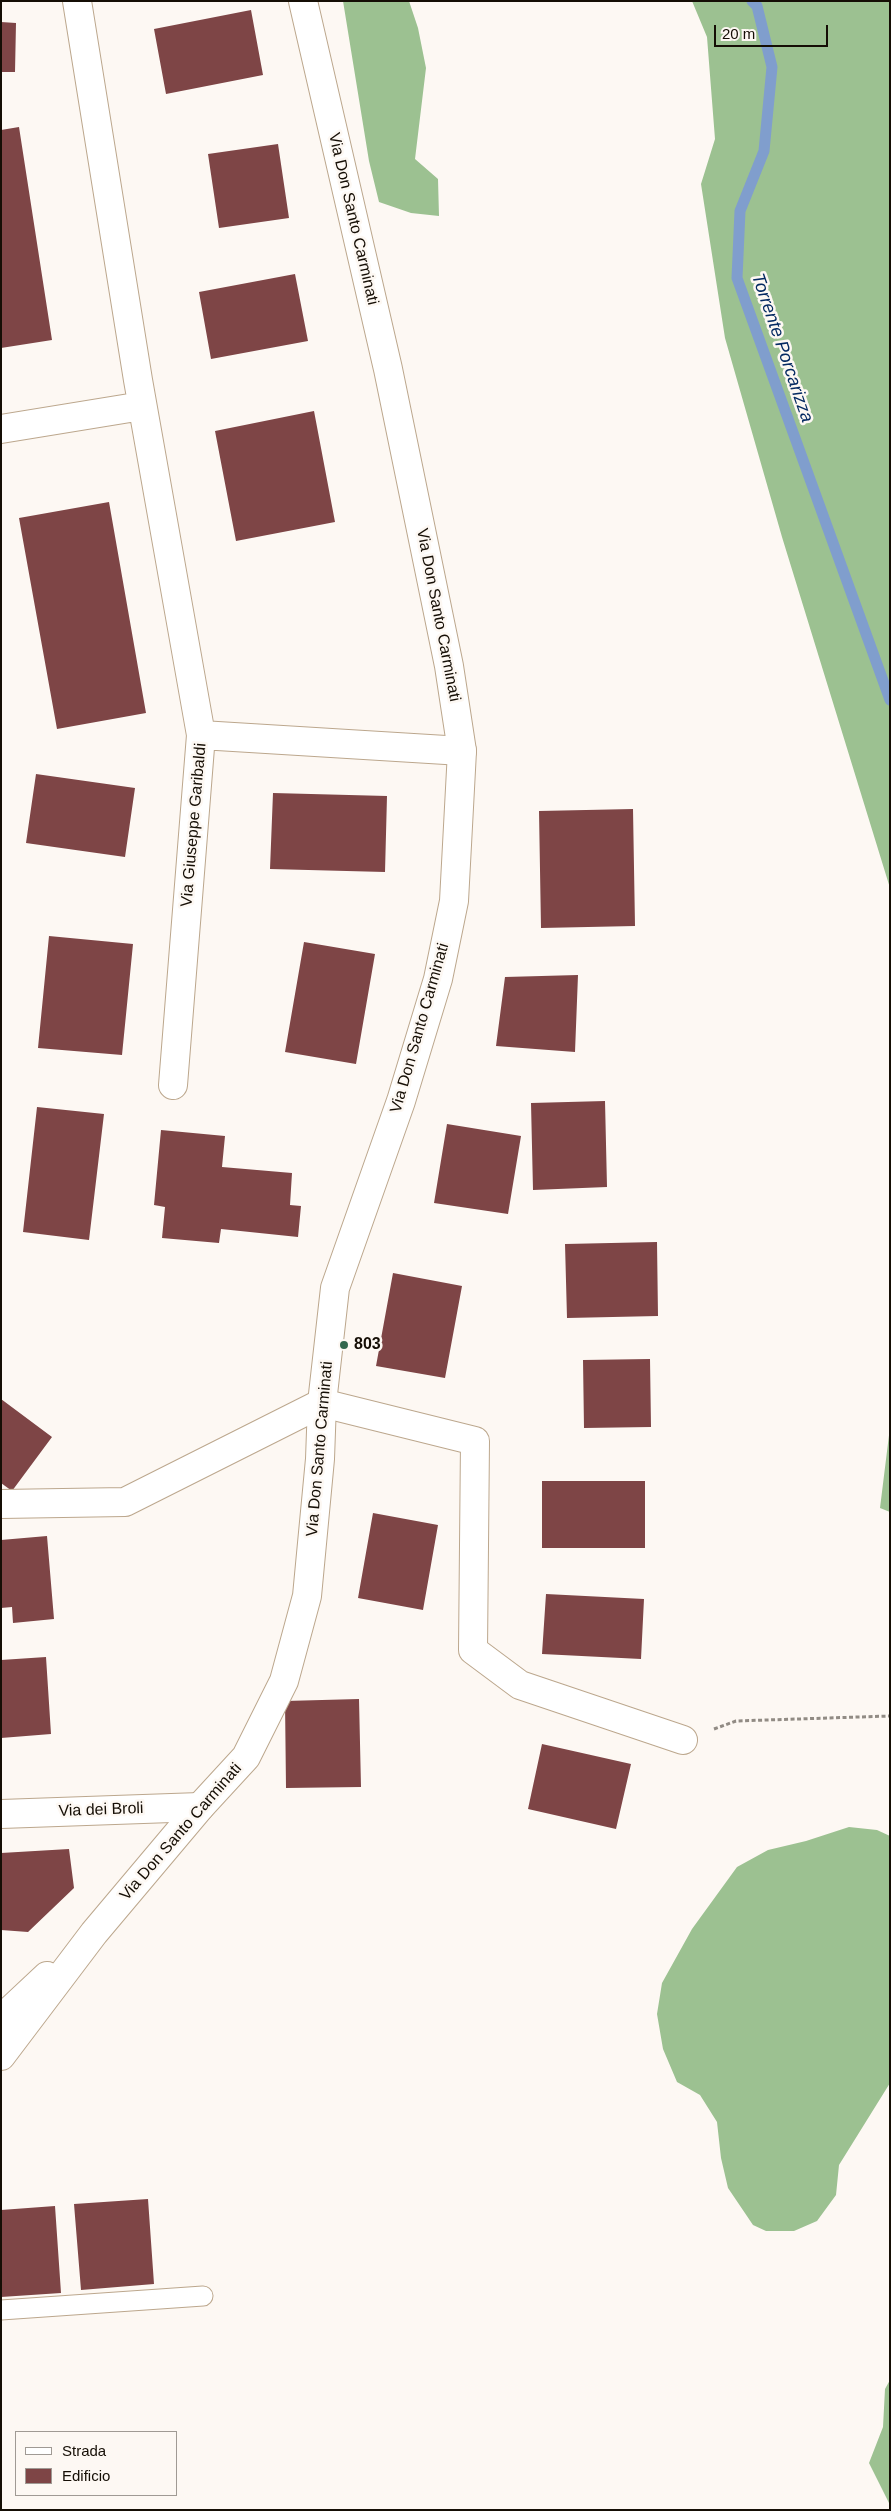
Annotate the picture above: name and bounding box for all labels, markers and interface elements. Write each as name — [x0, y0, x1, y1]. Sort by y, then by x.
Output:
scale bar — [716, 15, 830, 47]
text: 20 m — [722, 25, 755, 42]
street label: Via Don Santo Carminati — [324, 131, 382, 307]
water label: Torrente Porcarizza — [746, 271, 818, 425]
street label: Via Don Santo Carminati — [412, 527, 464, 703]
street label: Via Giuseppe Garibaldi — [177, 742, 211, 908]
street label: Via Don Santo Carminati — [387, 941, 453, 1115]
place label: 803 — [354, 1335, 381, 1355]
marker: 803 — [338, 1339, 350, 1351]
street label: Via Don Santo Carminati — [303, 1361, 337, 1537]
street label: Via Don Santo Carminati — [116, 1759, 246, 1905]
street label: Via dei Broli — [58, 1799, 144, 1821]
legend — [15, 2431, 178, 2496]
text: Strada — [62, 2442, 106, 2459]
text: Edificio — [62, 2467, 110, 2484]

